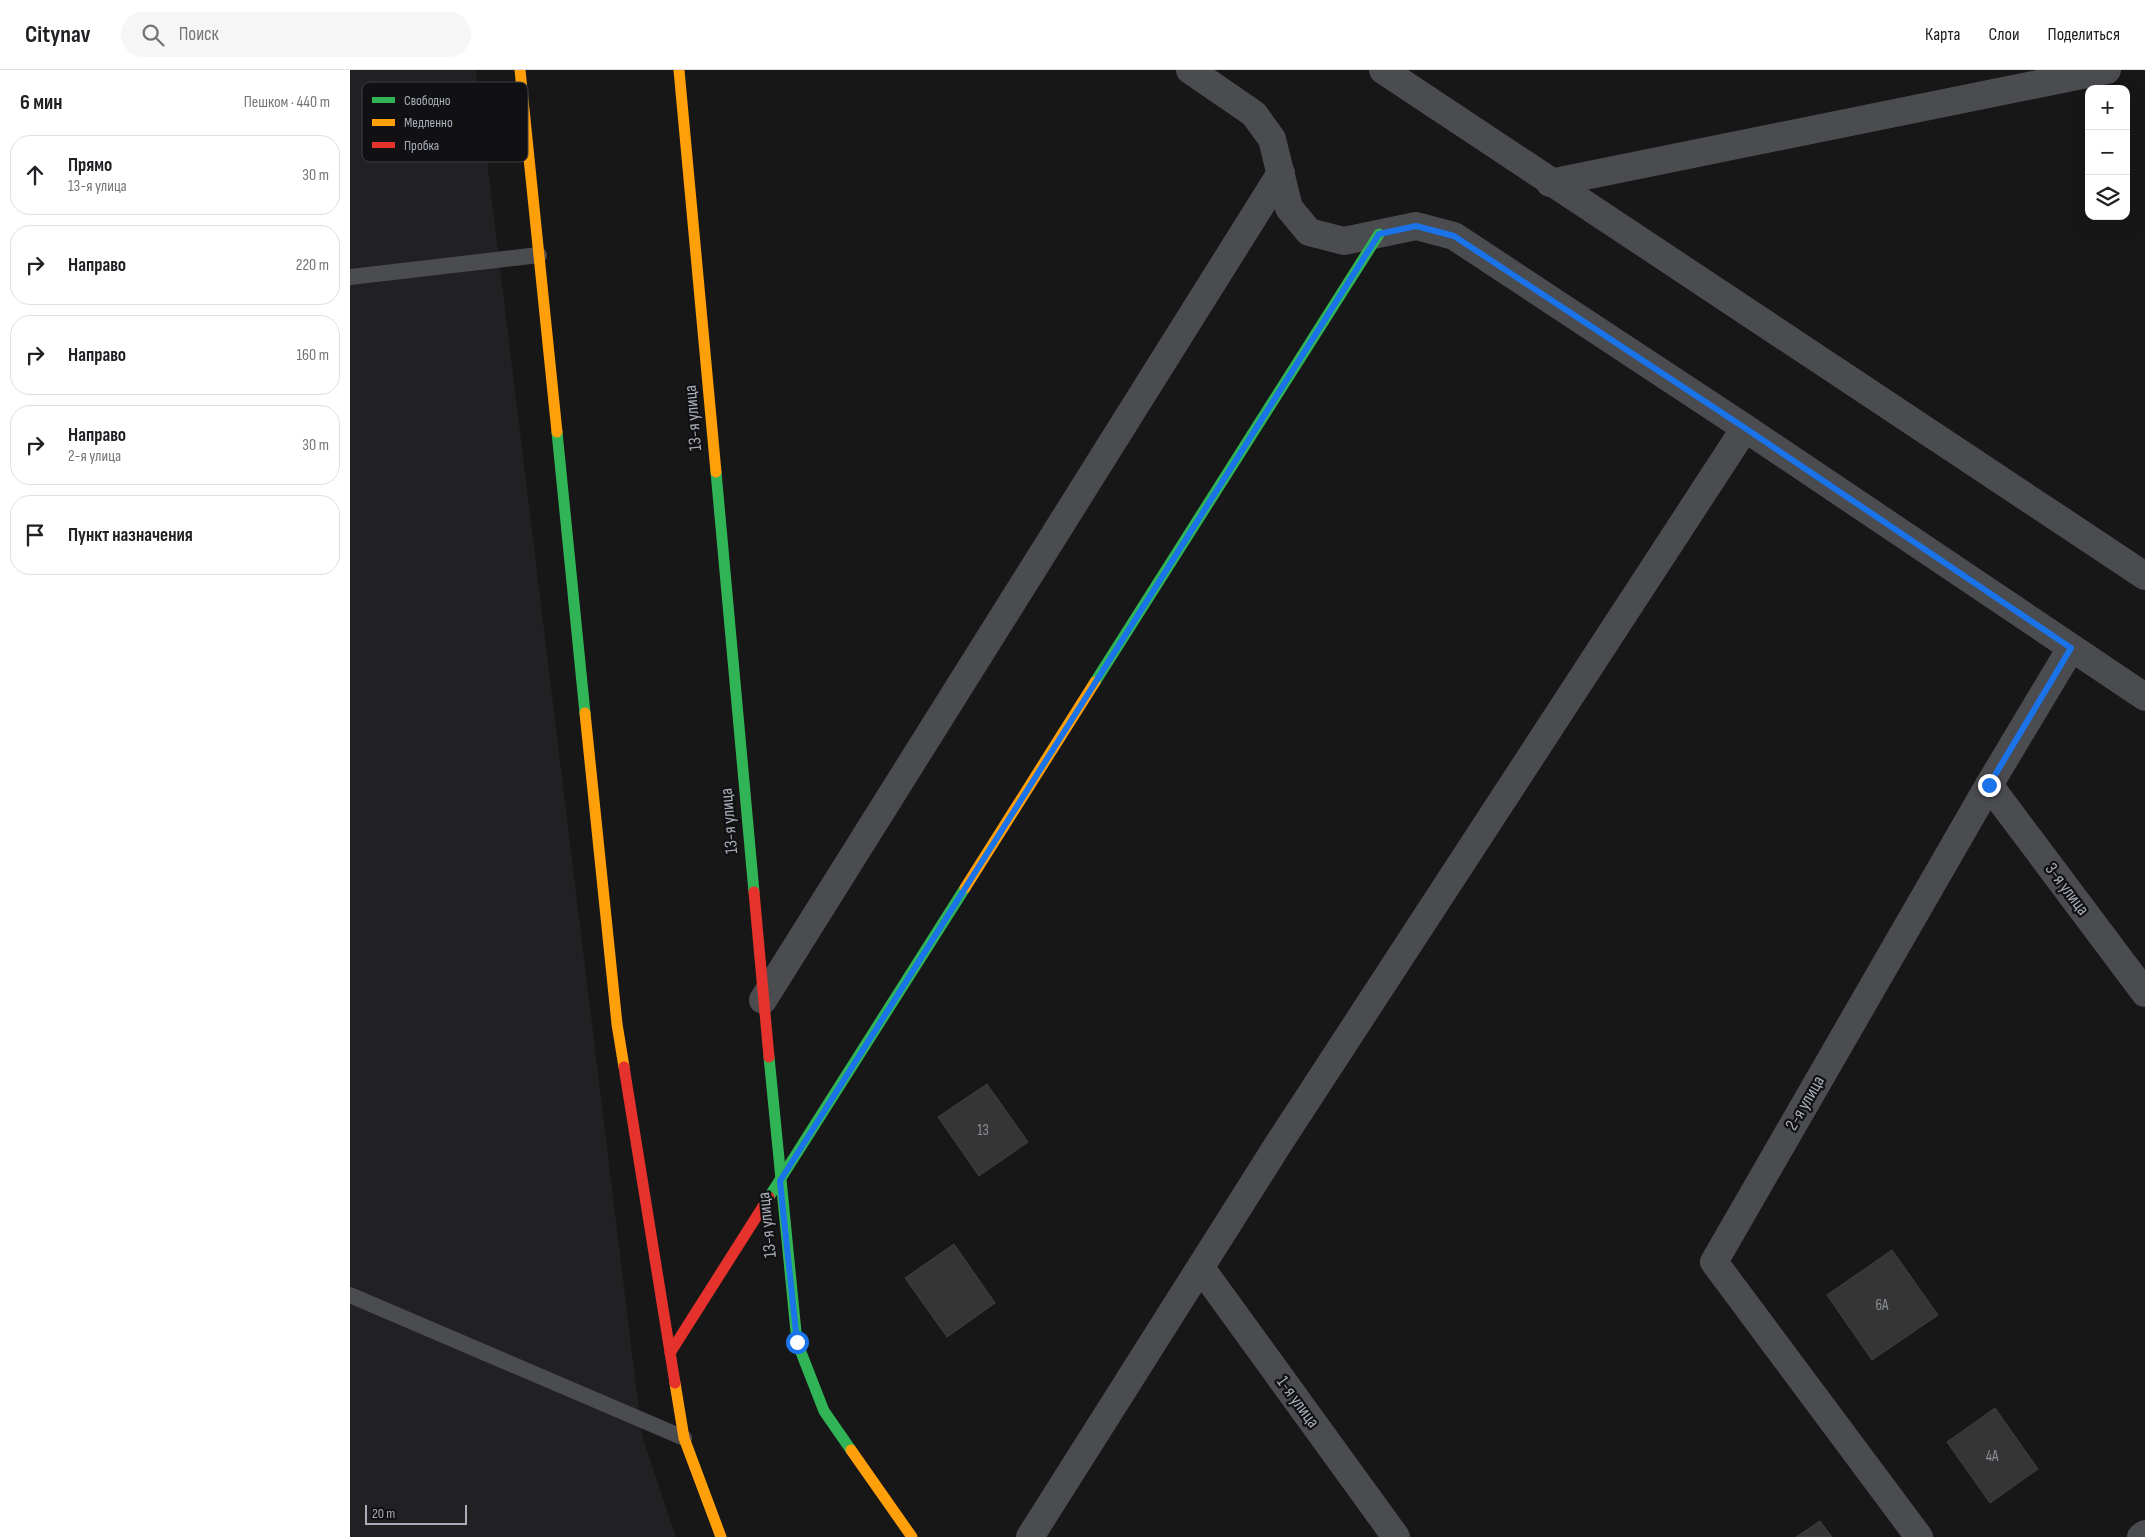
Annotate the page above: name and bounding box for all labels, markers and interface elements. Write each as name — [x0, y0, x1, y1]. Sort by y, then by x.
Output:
search box — [121, 12, 471, 57]
text: Citynav — [25, 20, 91, 49]
icon: search — [139, 21, 167, 49]
text: Поиск — [179, 23, 219, 46]
text: Карта — [1925, 24, 1961, 45]
text: Слои — [1989, 24, 2020, 45]
text: Поделиться — [2048, 24, 2120, 45]
legend — [362, 82, 528, 162]
map controls — [2085, 85, 2130, 220]
button: + — [2085, 85, 2130, 130]
text: 6 мин — [20, 90, 62, 115]
text: Свободно — [404, 92, 451, 109]
text: Пешком · 440 m — [244, 93, 330, 112]
text: Медленно — [404, 114, 453, 131]
button: − — [2085, 130, 2130, 175]
text: Пробка — [404, 137, 439, 154]
text: Прямо — [68, 154, 112, 177]
icon: ahead — [21, 161, 49, 189]
text: 30 m — [302, 166, 329, 185]
button: layers — [2085, 175, 2130, 220]
text: 13-я улица — [68, 177, 127, 196]
icon: right — [21, 251, 49, 279]
text: Направо — [68, 254, 126, 277]
text: 220 m — [296, 256, 329, 275]
icon: right — [21, 341, 49, 369]
text: Направо — [68, 344, 126, 367]
text: 160 m — [296, 346, 329, 365]
street label: 13-я улица — [680, 384, 706, 452]
text: Направо — [68, 424, 126, 447]
icon: right — [21, 431, 49, 459]
text: 30 m — [302, 436, 329, 455]
text: 2-я улица — [68, 447, 121, 466]
icon: arrive — [21, 521, 49, 549]
text: Пункт назначения — [68, 524, 193, 547]
route end — [1978, 774, 2001, 797]
street label: 13-я улица — [716, 787, 742, 855]
street label: 3-я улица — [2041, 859, 2093, 919]
street label: 2-я улица — [1781, 1072, 1829, 1134]
house number: 13 — [977, 1121, 989, 1140]
street label: 13-я улица — [753, 1191, 781, 1259]
house number: 6А — [1876, 1296, 1889, 1315]
route start — [786, 1331, 809, 1354]
street label: 1-я улица — [1272, 1372, 1324, 1432]
house number: 4А — [1986, 1447, 1999, 1466]
scale bar — [365, 1502, 468, 1525]
text: 20 m — [372, 1505, 395, 1522]

